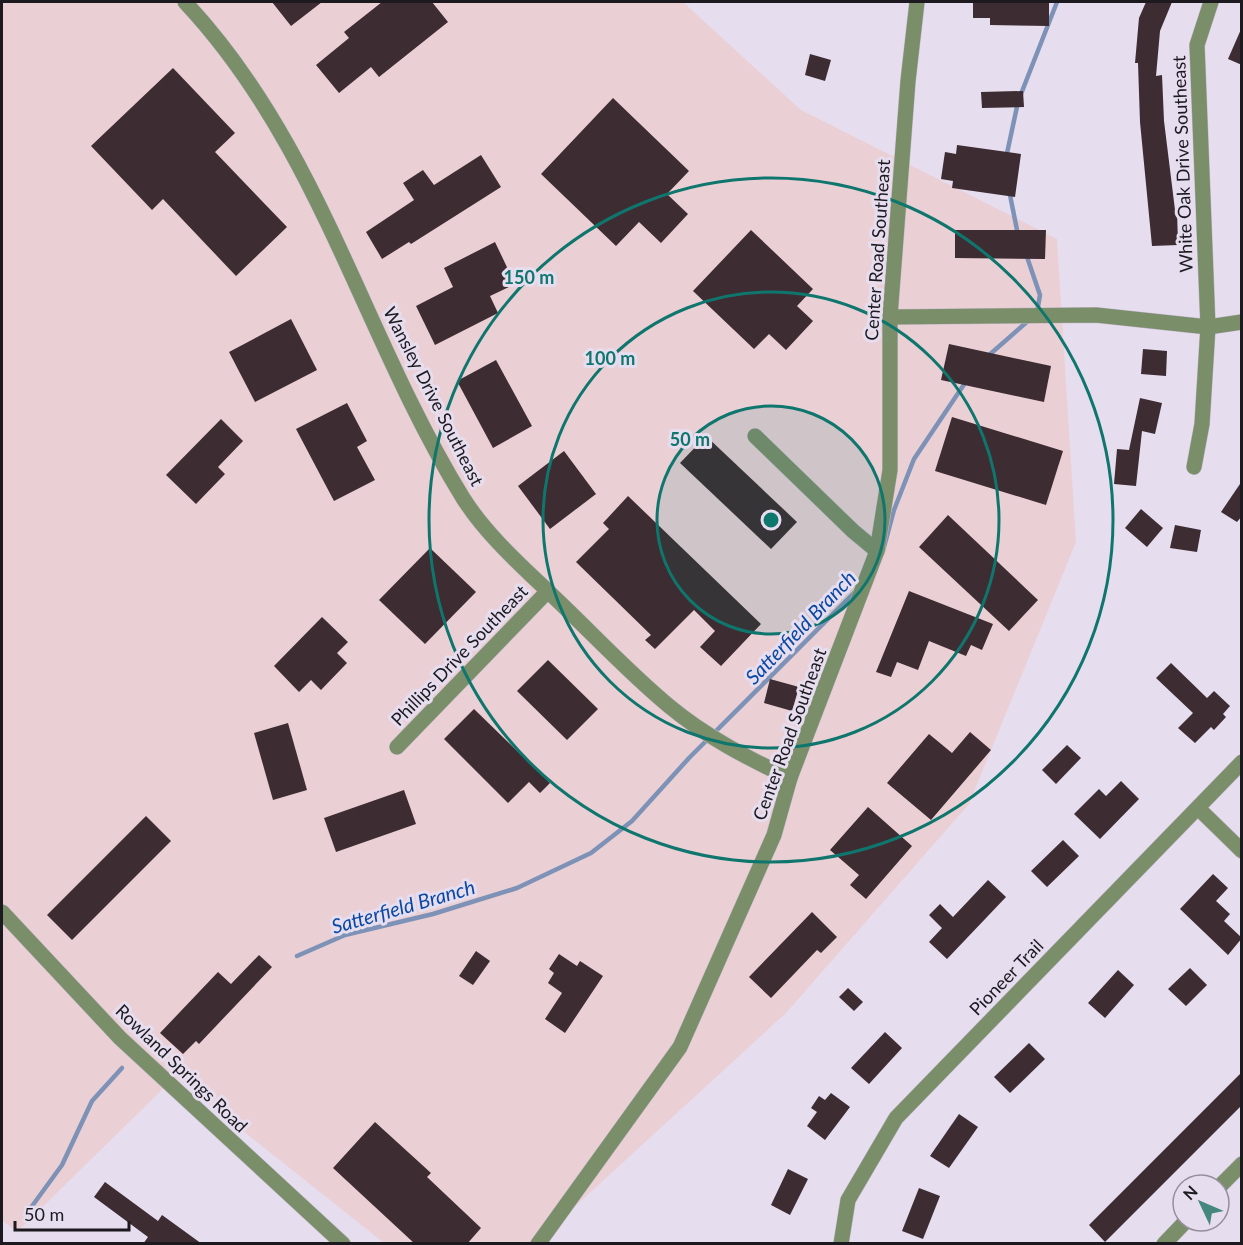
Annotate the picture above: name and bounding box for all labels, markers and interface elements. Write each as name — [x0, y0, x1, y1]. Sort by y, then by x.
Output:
street label: White Oak Drive Southeast — [1167, 55, 1197, 273]
street label: Center Road Southeast — [860, 158, 894, 341]
text: 150 m — [504, 266, 554, 288]
street label: Wansley Drive Southeast — [379, 303, 489, 490]
text: 100 m — [585, 347, 635, 369]
text: 50 m — [670, 428, 710, 450]
centre of rings — [761, 510, 781, 530]
water label: Satterfield Branch — [740, 565, 860, 689]
street label: Phillips Drive Southeast — [386, 580, 532, 730]
street label: Center Road Southeast — [748, 644, 831, 823]
water label: Satterfield Branch — [328, 874, 478, 938]
street label: Pioneer Trail — [964, 934, 1048, 1020]
street label: Rowland Springs Road — [111, 999, 253, 1137]
north arrow — [1171, 1173, 1231, 1233]
text: N — [1179, 1181, 1201, 1203]
scale bar — [15, 1194, 129, 1232]
text: 50 m — [24, 1203, 64, 1225]

